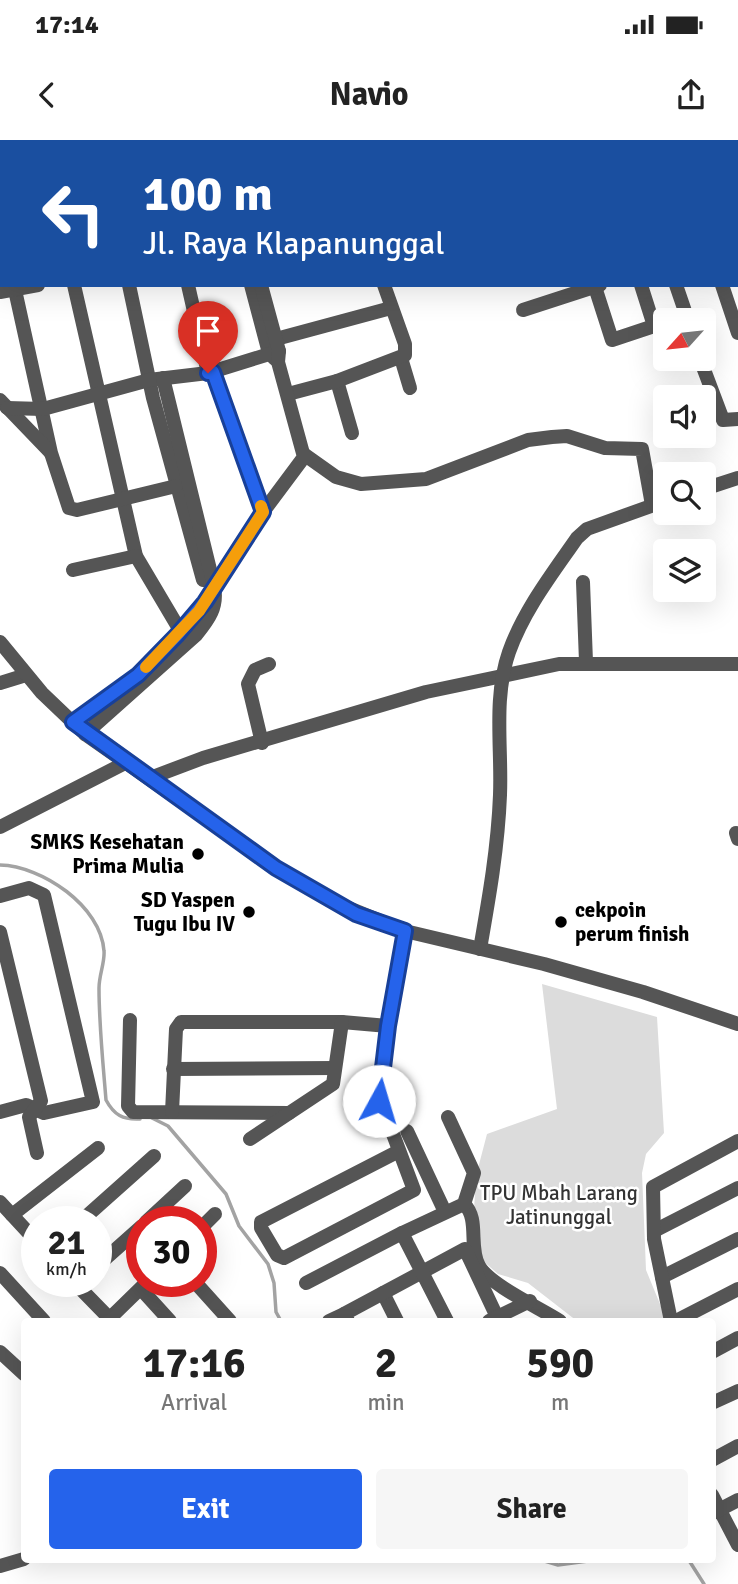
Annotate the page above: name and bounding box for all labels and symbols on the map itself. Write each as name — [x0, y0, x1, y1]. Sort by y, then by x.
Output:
pin — [178, 301, 238, 373]
north arrow — [653, 308, 716, 371]
place label: SMKS Kesehatan Prima Mulia — [30, 829, 184, 879]
marker: SMKS Kesehatan Prima Mulia — [190, 846, 206, 862]
place label: SD Yaspen Tugu Ibu IV — [134, 887, 235, 937]
place label: cekpoin perum finish — [575, 897, 689, 947]
marker: SD Yaspen Tugu Ibu IV — [241, 904, 257, 920]
marker: cekpoin perum finish — [553, 914, 569, 930]
position arrow — [342, 1064, 416, 1138]
park label: TPU Mbah Larang Jatinunggal — [480, 1180, 638, 1230]
speed limit sign: 30 — [126, 1206, 217, 1297]

